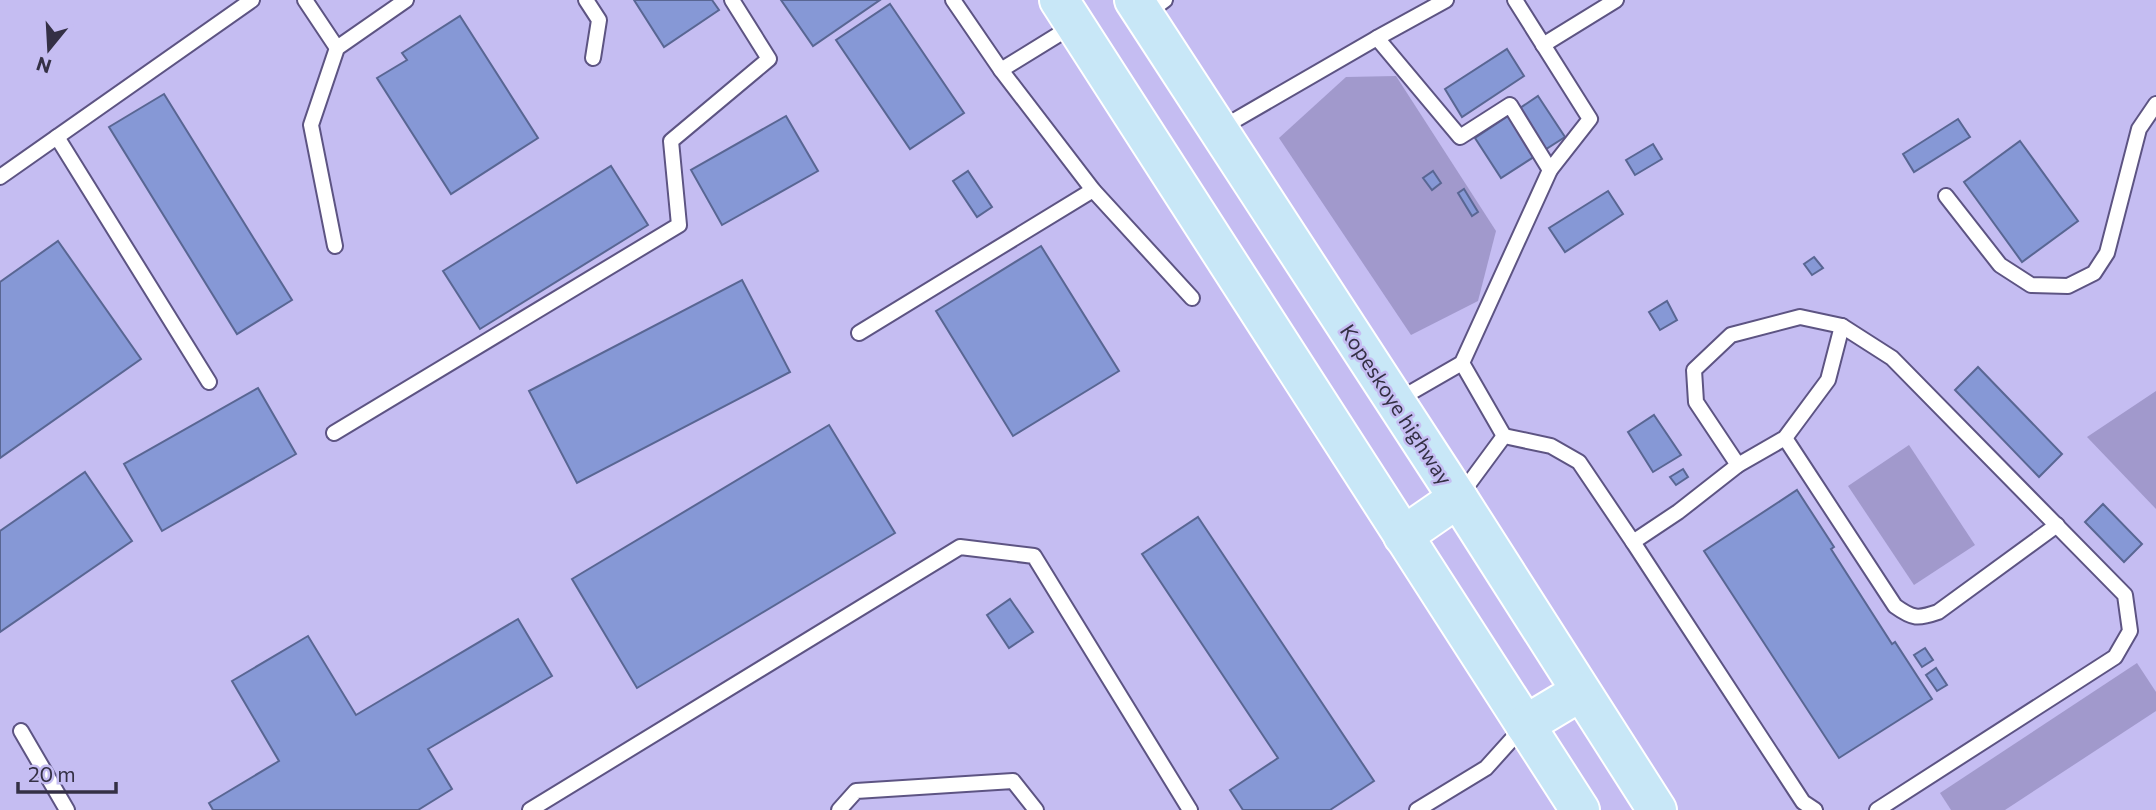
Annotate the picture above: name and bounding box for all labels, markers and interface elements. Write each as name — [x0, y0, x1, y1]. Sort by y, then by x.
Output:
north arrow — [14, 14, 84, 84]
text: N — [33, 53, 54, 79]
street label: Kopeskoye highway — [1336, 319, 1458, 489]
scale bar — [18, 750, 116, 794]
text: 20 m — [28, 761, 76, 786]

